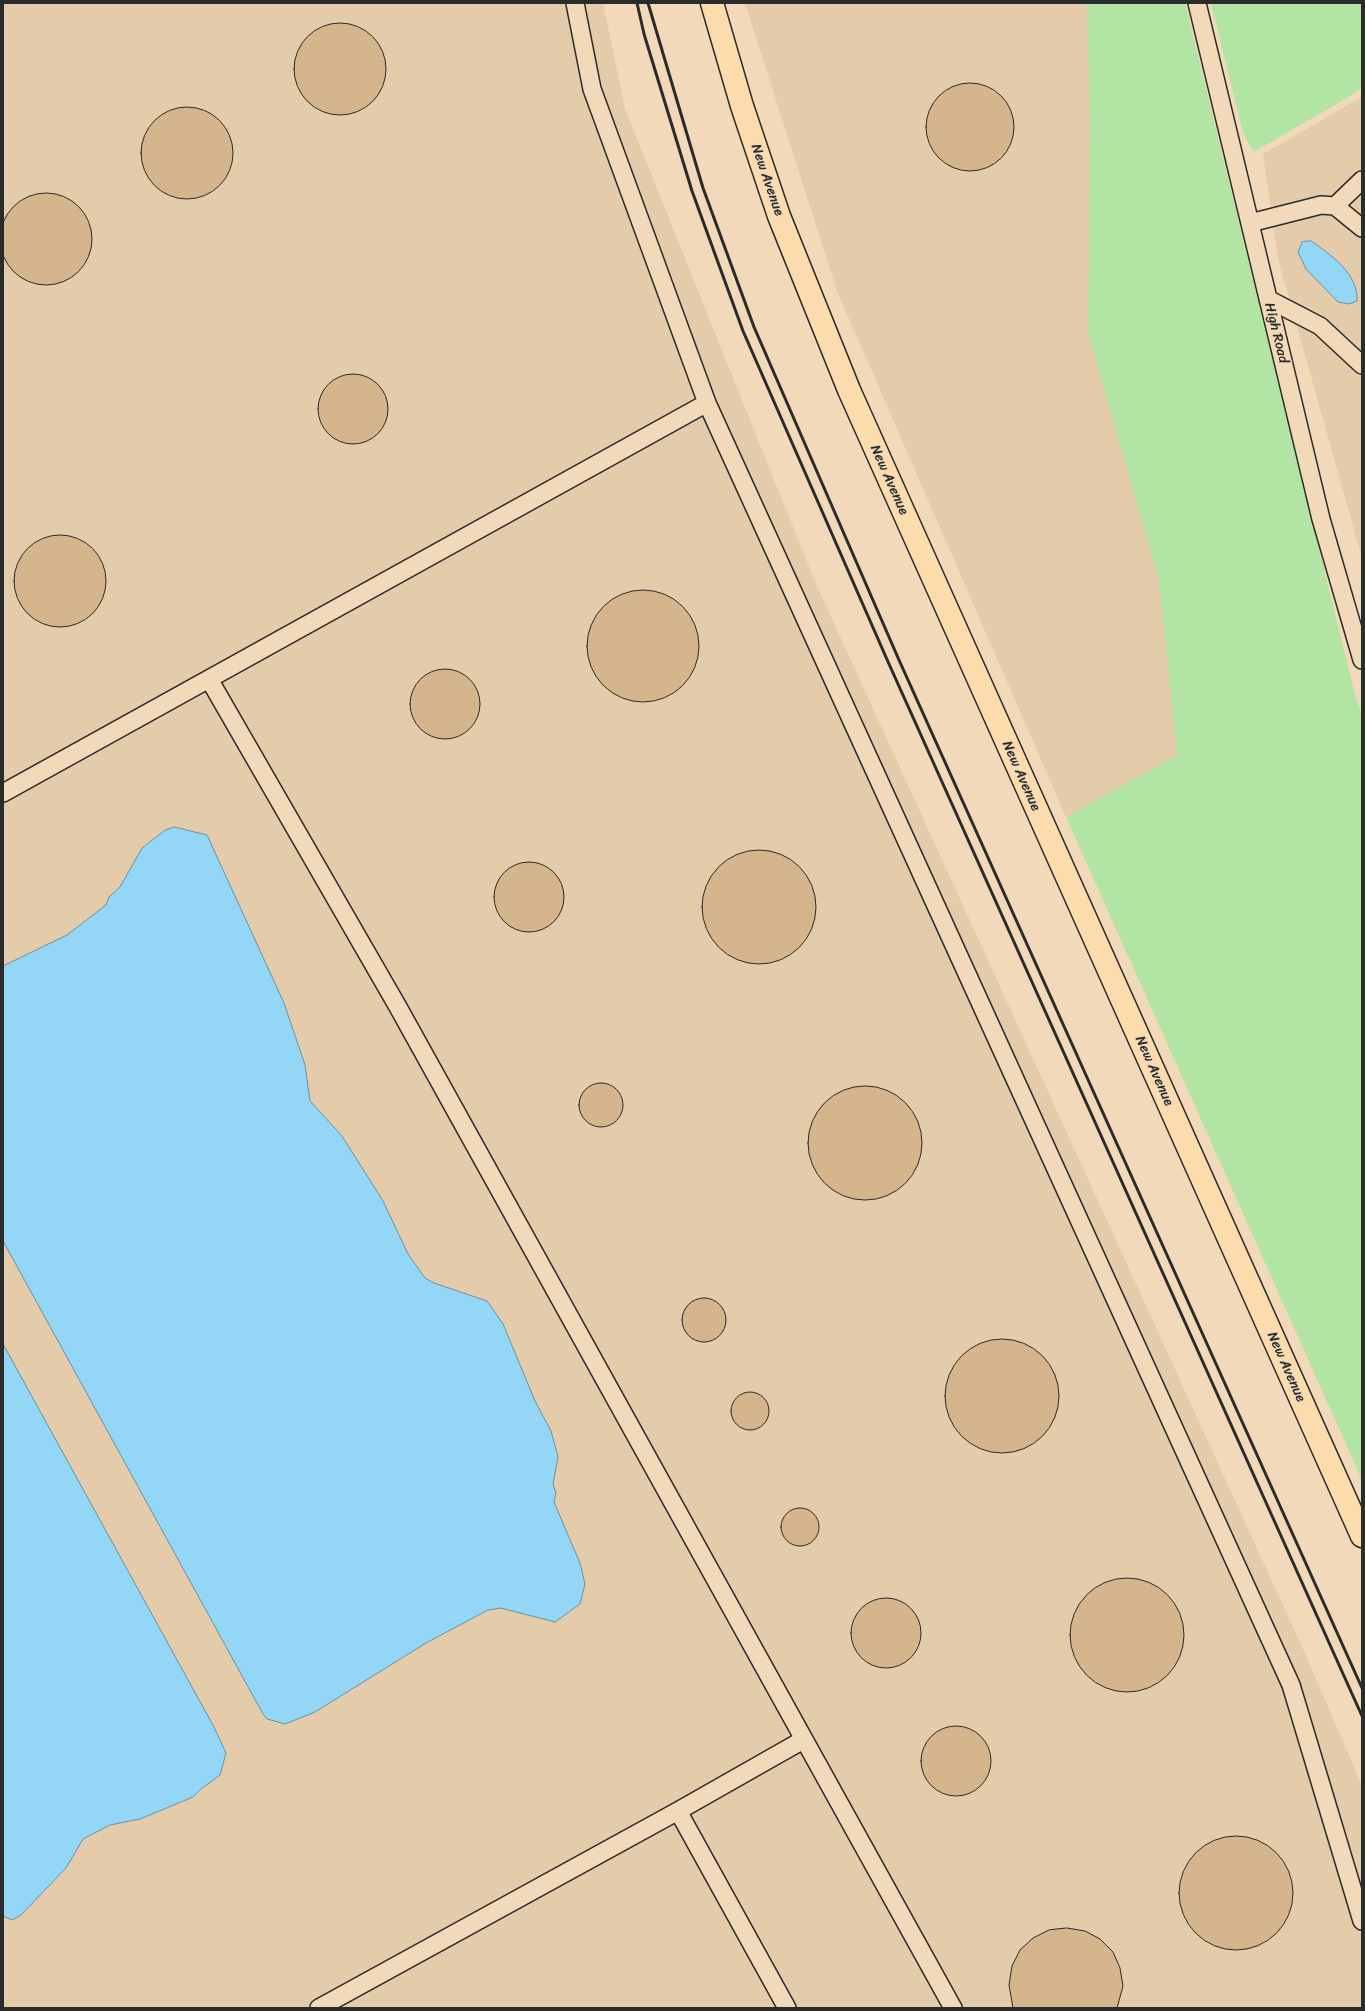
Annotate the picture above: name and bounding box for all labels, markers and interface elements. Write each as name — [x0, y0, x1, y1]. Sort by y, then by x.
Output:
street label: New Avenue — [747, 142, 787, 218]
street label: High Road — [1260, 301, 1292, 365]
street label: New Avenue — [866, 442, 912, 518]
street label: New Avenue — [998, 738, 1044, 814]
street label: New Avenue — [1131, 1033, 1177, 1109]
street label: New Avenue — [1263, 1329, 1309, 1405]

